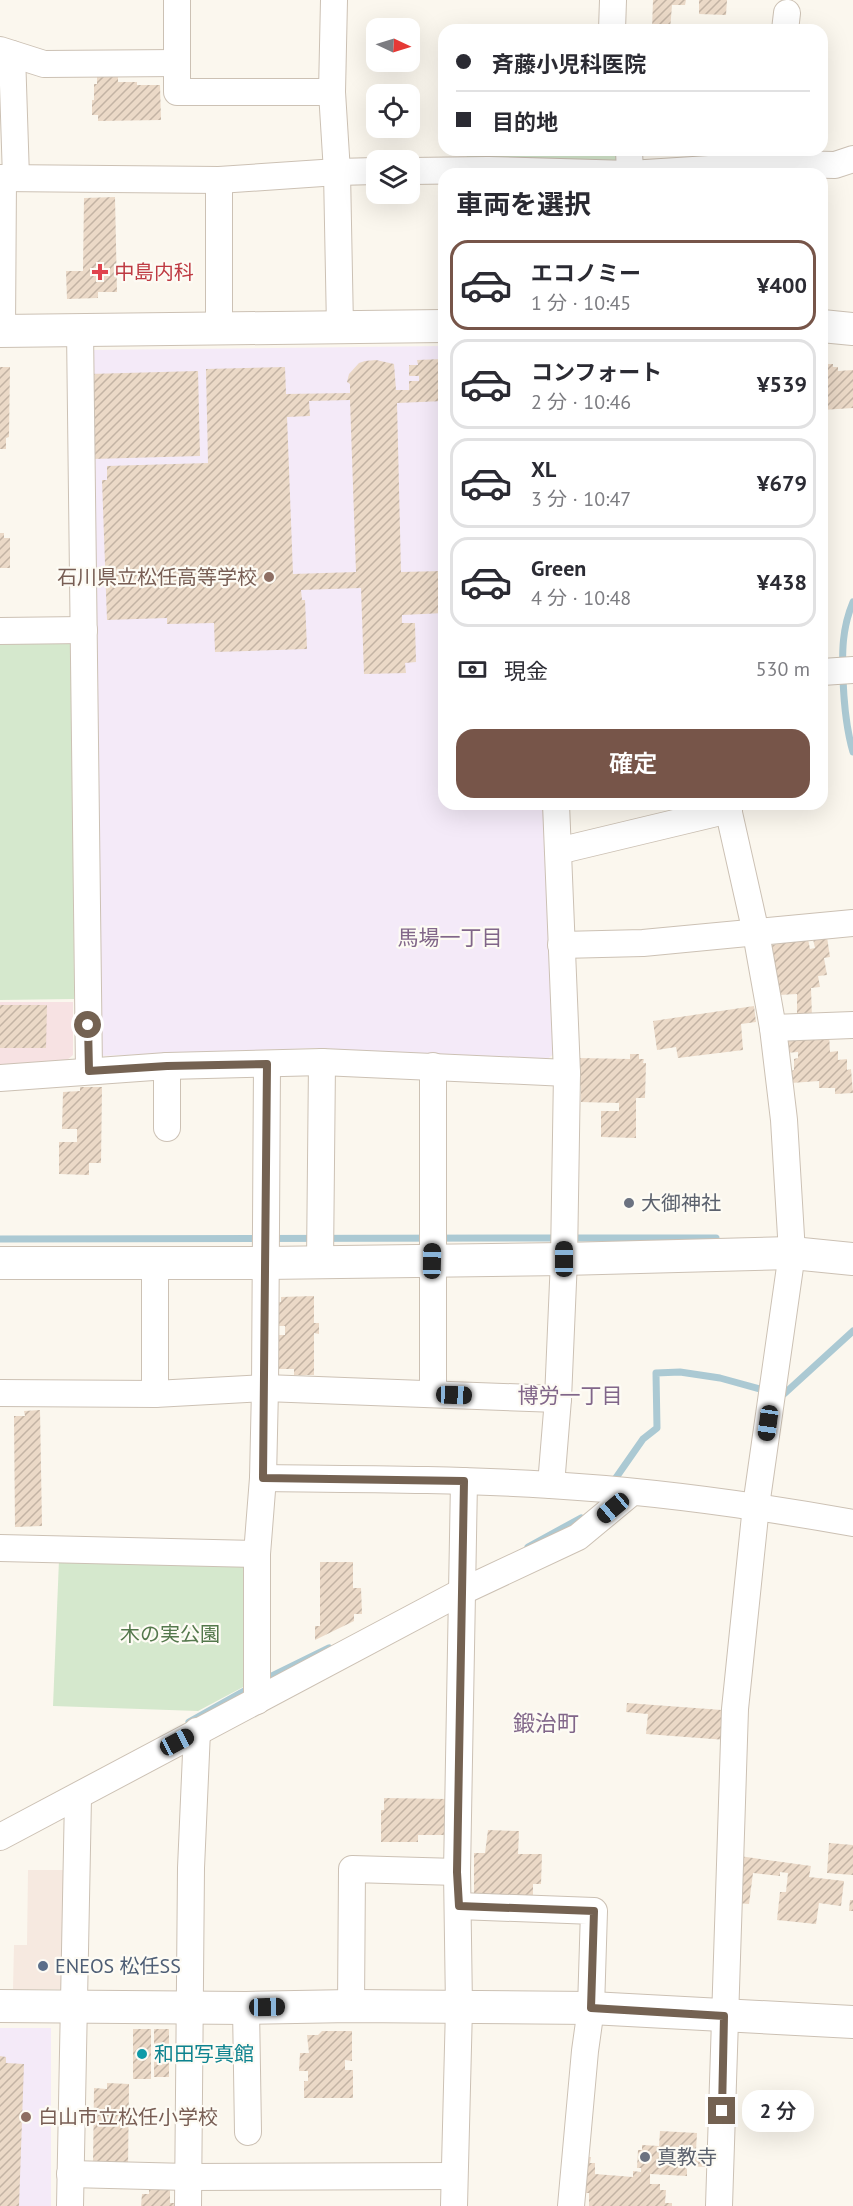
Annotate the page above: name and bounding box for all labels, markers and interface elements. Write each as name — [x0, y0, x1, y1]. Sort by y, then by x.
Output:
north arrow — [366, 18, 420, 72]
map controls — [366, 18, 420, 204]
text: 斉藤小児科医院 — [492, 50, 646, 78]
button: locate — [366, 84, 420, 138]
text: 目的地 — [492, 108, 558, 136]
button: layers — [366, 150, 420, 204]
text: 車両を選択 — [456, 187, 591, 221]
icon: car — [459, 258, 513, 312]
place label: 中島内科 — [114, 259, 194, 285]
text: エコノミー — [531, 259, 641, 287]
marker: 中島内科 — [91, 263, 109, 281]
text: ¥400 — [757, 271, 807, 299]
text: 1 分 · 10:45 — [531, 290, 631, 316]
icon: car — [459, 357, 513, 411]
text: コンフォート — [531, 358, 662, 386]
text: ¥539 — [757, 370, 807, 398]
text: 2 分 · 10:46 — [531, 389, 631, 415]
text: XL — [531, 455, 556, 483]
icon: car — [459, 456, 513, 510]
text: ¥679 — [757, 469, 807, 497]
text: 3 分 · 10:47 — [531, 486, 631, 512]
text: Green — [531, 554, 586, 582]
icon: car — [459, 555, 513, 609]
place label: 石川県立松任高等学校 — [57, 564, 257, 590]
text: ¥438 — [757, 568, 807, 596]
marker: 石川県立松任高等学校 — [262, 570, 276, 584]
text: 4 分 · 10:48 — [531, 585, 631, 611]
icon: cash — [456, 653, 489, 686]
text: 530 m — [756, 656, 810, 682]
text: 現金 — [504, 657, 548, 685]
button: 確定 — [456, 729, 810, 798]
district label: 馬場一丁目 — [398, 924, 503, 951]
route start — [74, 1011, 101, 1038]
place label: 大御神社 — [641, 1190, 721, 1216]
marker: 大御神社 — [622, 1196, 636, 1210]
car — [555, 1241, 573, 1277]
car — [423, 1243, 441, 1279]
district label: 博労一丁目 — [518, 1382, 623, 1409]
car — [436, 1385, 472, 1405]
car — [757, 1404, 779, 1442]
car — [593, 1490, 633, 1526]
park label: 木の実公園 — [120, 1621, 220, 1647]
district label: 鍛治町 — [513, 1709, 579, 1737]
car — [157, 1726, 197, 1758]
place label: ENEOS 松任SS — [55, 1953, 181, 1979]
marker: ENEOS 松任SS — [36, 1959, 50, 1973]
car — [249, 1998, 285, 2016]
place label: 和田写真館 — [154, 2041, 254, 2067]
marker: 和田写真館 — [135, 2047, 149, 2061]
callout: 2 分 — [743, 2090, 815, 2132]
route end — [708, 2097, 735, 2124]
text: 2 分 — [760, 2098, 796, 2124]
place label: 白山市立松任小学校 — [38, 2104, 218, 2130]
marker: 白山市立松任小学校 — [19, 2110, 33, 2124]
place label: 真教寺 — [657, 2144, 717, 2170]
marker: 真教寺 — [638, 2150, 652, 2164]

